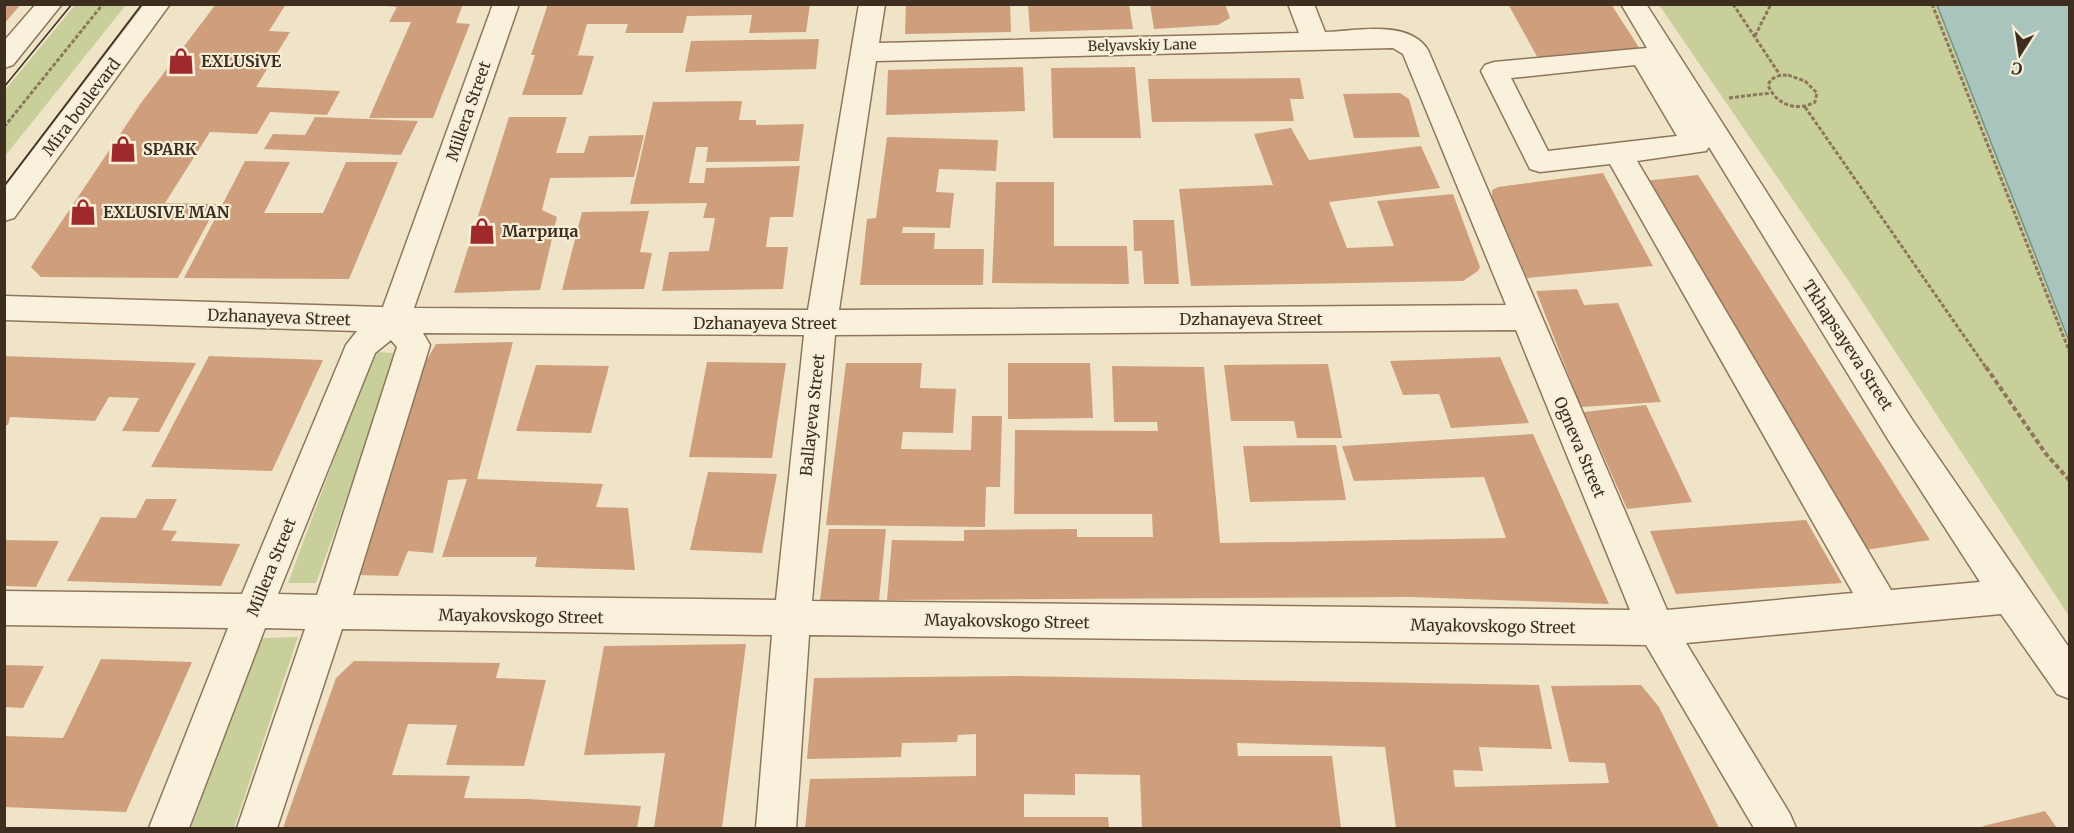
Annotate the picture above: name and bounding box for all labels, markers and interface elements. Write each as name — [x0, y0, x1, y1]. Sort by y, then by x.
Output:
north arrow — [1990, 24, 2050, 84]
street label: Belyavskiy Lane — [1087, 35, 1197, 55]
shop icon: EXLUSiVE — [166, 46, 196, 76]
place label: EXLUSiVE — [201, 51, 282, 71]
street label: Mira boulevard — [38, 54, 124, 160]
street label: Millera Street — [442, 58, 495, 164]
text: С — [2010, 58, 2024, 80]
shop icon: SPARK — [108, 134, 138, 164]
place label: SPARK — [143, 139, 197, 159]
shop icon: EXLUSIVE MAN — [68, 197, 98, 227]
place label: EXLUSIVE MAN — [103, 202, 230, 222]
shop icon: Матрица — [467, 216, 497, 246]
place label: Матрица — [502, 221, 578, 241]
street label: Tkhapsayeva Street — [1798, 276, 1898, 415]
street label: Dzhanayeva Street — [207, 305, 352, 330]
street label: Dzhanayeva Street — [1179, 309, 1323, 329]
street label: Dzhanayeva Street — [693, 313, 837, 333]
street label: Ballayeva Street — [796, 352, 828, 477]
street label: Ogneva Street — [1550, 393, 1611, 501]
street label: Millera Street — [242, 514, 300, 619]
street label: Mayakovskogo Street — [438, 605, 604, 627]
street label: Mayakovskogo Street — [924, 610, 1090, 632]
street label: Mayakovskogo Street — [1410, 615, 1576, 637]

